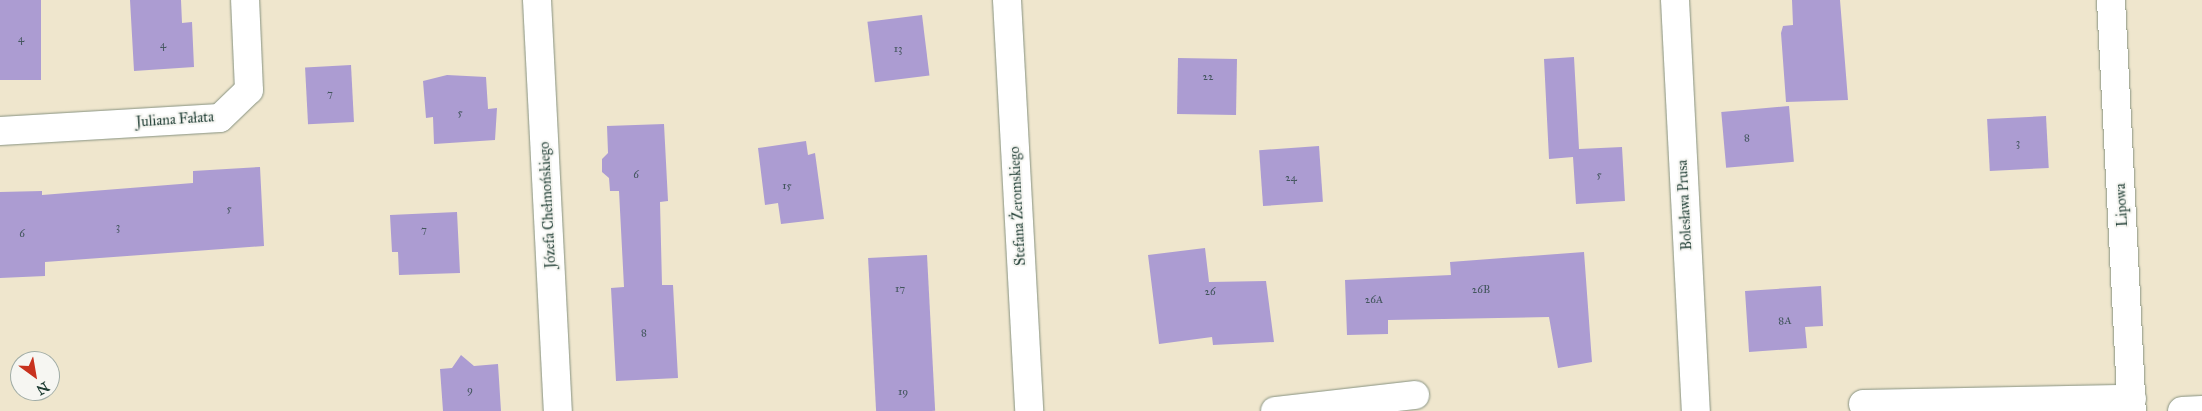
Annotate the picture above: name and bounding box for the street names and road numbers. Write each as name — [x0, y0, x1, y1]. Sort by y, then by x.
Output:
street label: Juliana Fałata — [135, 109, 215, 131]
street label: Józefa Chełmońskiego — [536, 141, 560, 269]
street label: Stefana Żeromskiego — [1006, 146, 1030, 266]
street label: Bolesława Prusa — [1674, 159, 1696, 251]
street label: Lipowa — [2112, 183, 2132, 227]

